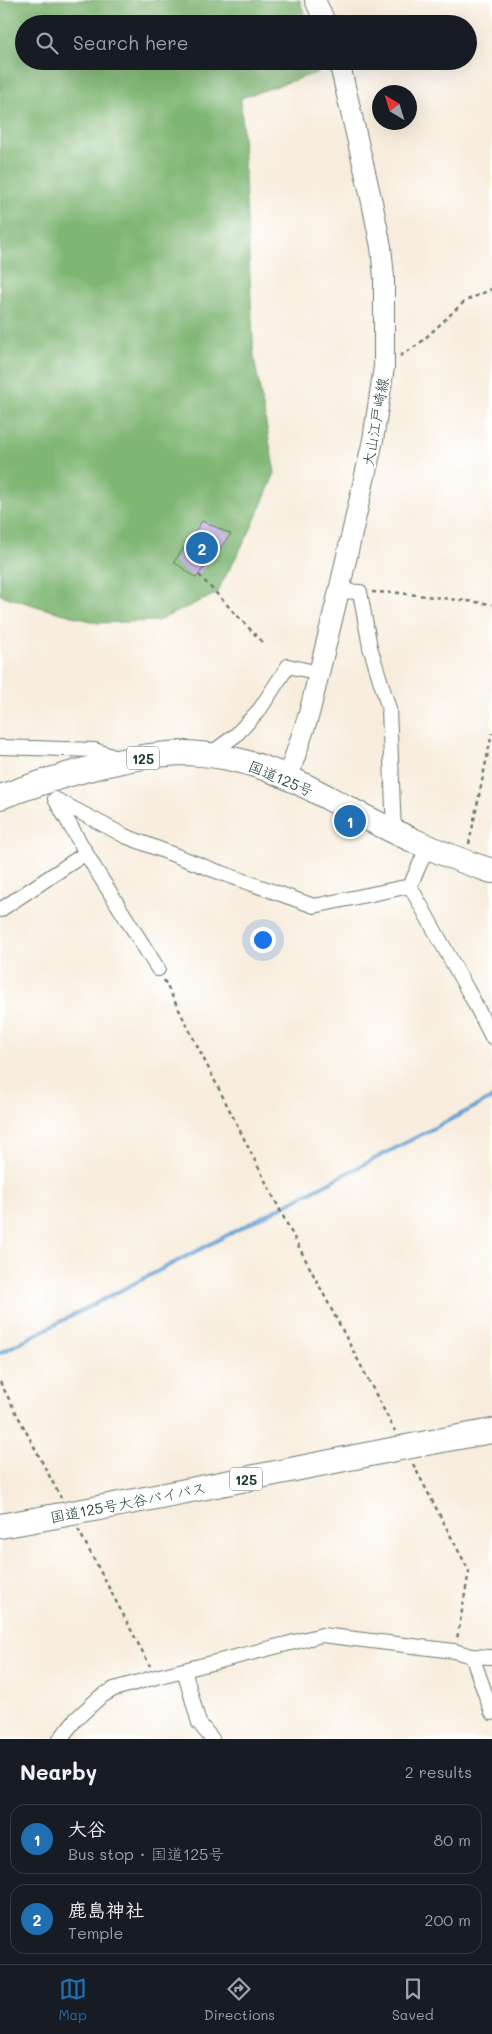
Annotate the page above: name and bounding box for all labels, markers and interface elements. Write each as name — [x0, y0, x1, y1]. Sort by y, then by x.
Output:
search box — [15, 15, 477, 70]
icon: search — [33, 29, 61, 57]
text: Search here — [73, 30, 189, 55]
north arrow — [372, 85, 417, 130]
street label: 大山江戸崎線 — [357, 376, 393, 468]
pin: 2 — [186, 529, 218, 567]
road number: 125 — [127, 746, 159, 770]
street label: 国道125号 — [245, 755, 317, 801]
pin: 1 — [334, 802, 366, 840]
your location — [250, 927, 276, 953]
road number: 125 — [230, 1468, 262, 1490]
street label: 国道125号大谷バイパス — [48, 1477, 208, 1527]
text: Nearby — [20, 1758, 97, 1785]
text: 2 results — [405, 1761, 472, 1782]
text: 大谷 — [68, 1816, 106, 1841]
text: 1 — [33, 1829, 41, 1850]
text: 80 m — [434, 1829, 471, 1850]
text: Bus stop · 国道125号 — [68, 1843, 224, 1864]
text: 鹿島神社 — [68, 1897, 144, 1922]
text: 2 — [33, 1909, 41, 1930]
text: 200 m — [424, 1909, 471, 1930]
text: Temple — [68, 1922, 123, 1943]
tab: Map — [58, 1975, 87, 2024]
tab: Directions — [204, 1975, 275, 2024]
tab: Saved — [392, 1975, 434, 2024]

